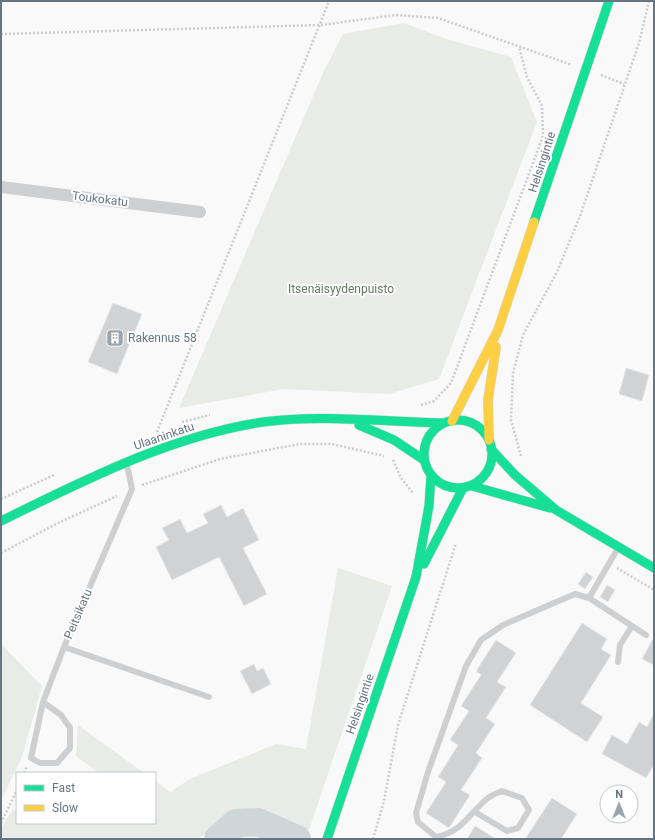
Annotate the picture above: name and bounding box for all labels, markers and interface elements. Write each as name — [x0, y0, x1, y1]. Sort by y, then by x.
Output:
street label: Helsingintie — [526, 130, 558, 194]
street label: Toukokatu — [71, 189, 129, 209]
park label: Itsenäisyydenpuisto — [288, 282, 394, 296]
building icon: Rakennus 58 — [105, 328, 125, 348]
place label: Rakennus 58 — [128, 331, 197, 345]
street label: Ulaaninkatu — [132, 419, 196, 453]
street label: Peitsikatu — [61, 587, 95, 641]
street label: Helsingintie — [343, 672, 377, 736]
legend — [16, 772, 156, 824]
text: Fast — [52, 781, 75, 795]
north arrow — [599, 784, 639, 824]
text: N — [615, 788, 623, 801]
text: Slow — [52, 801, 78, 815]

